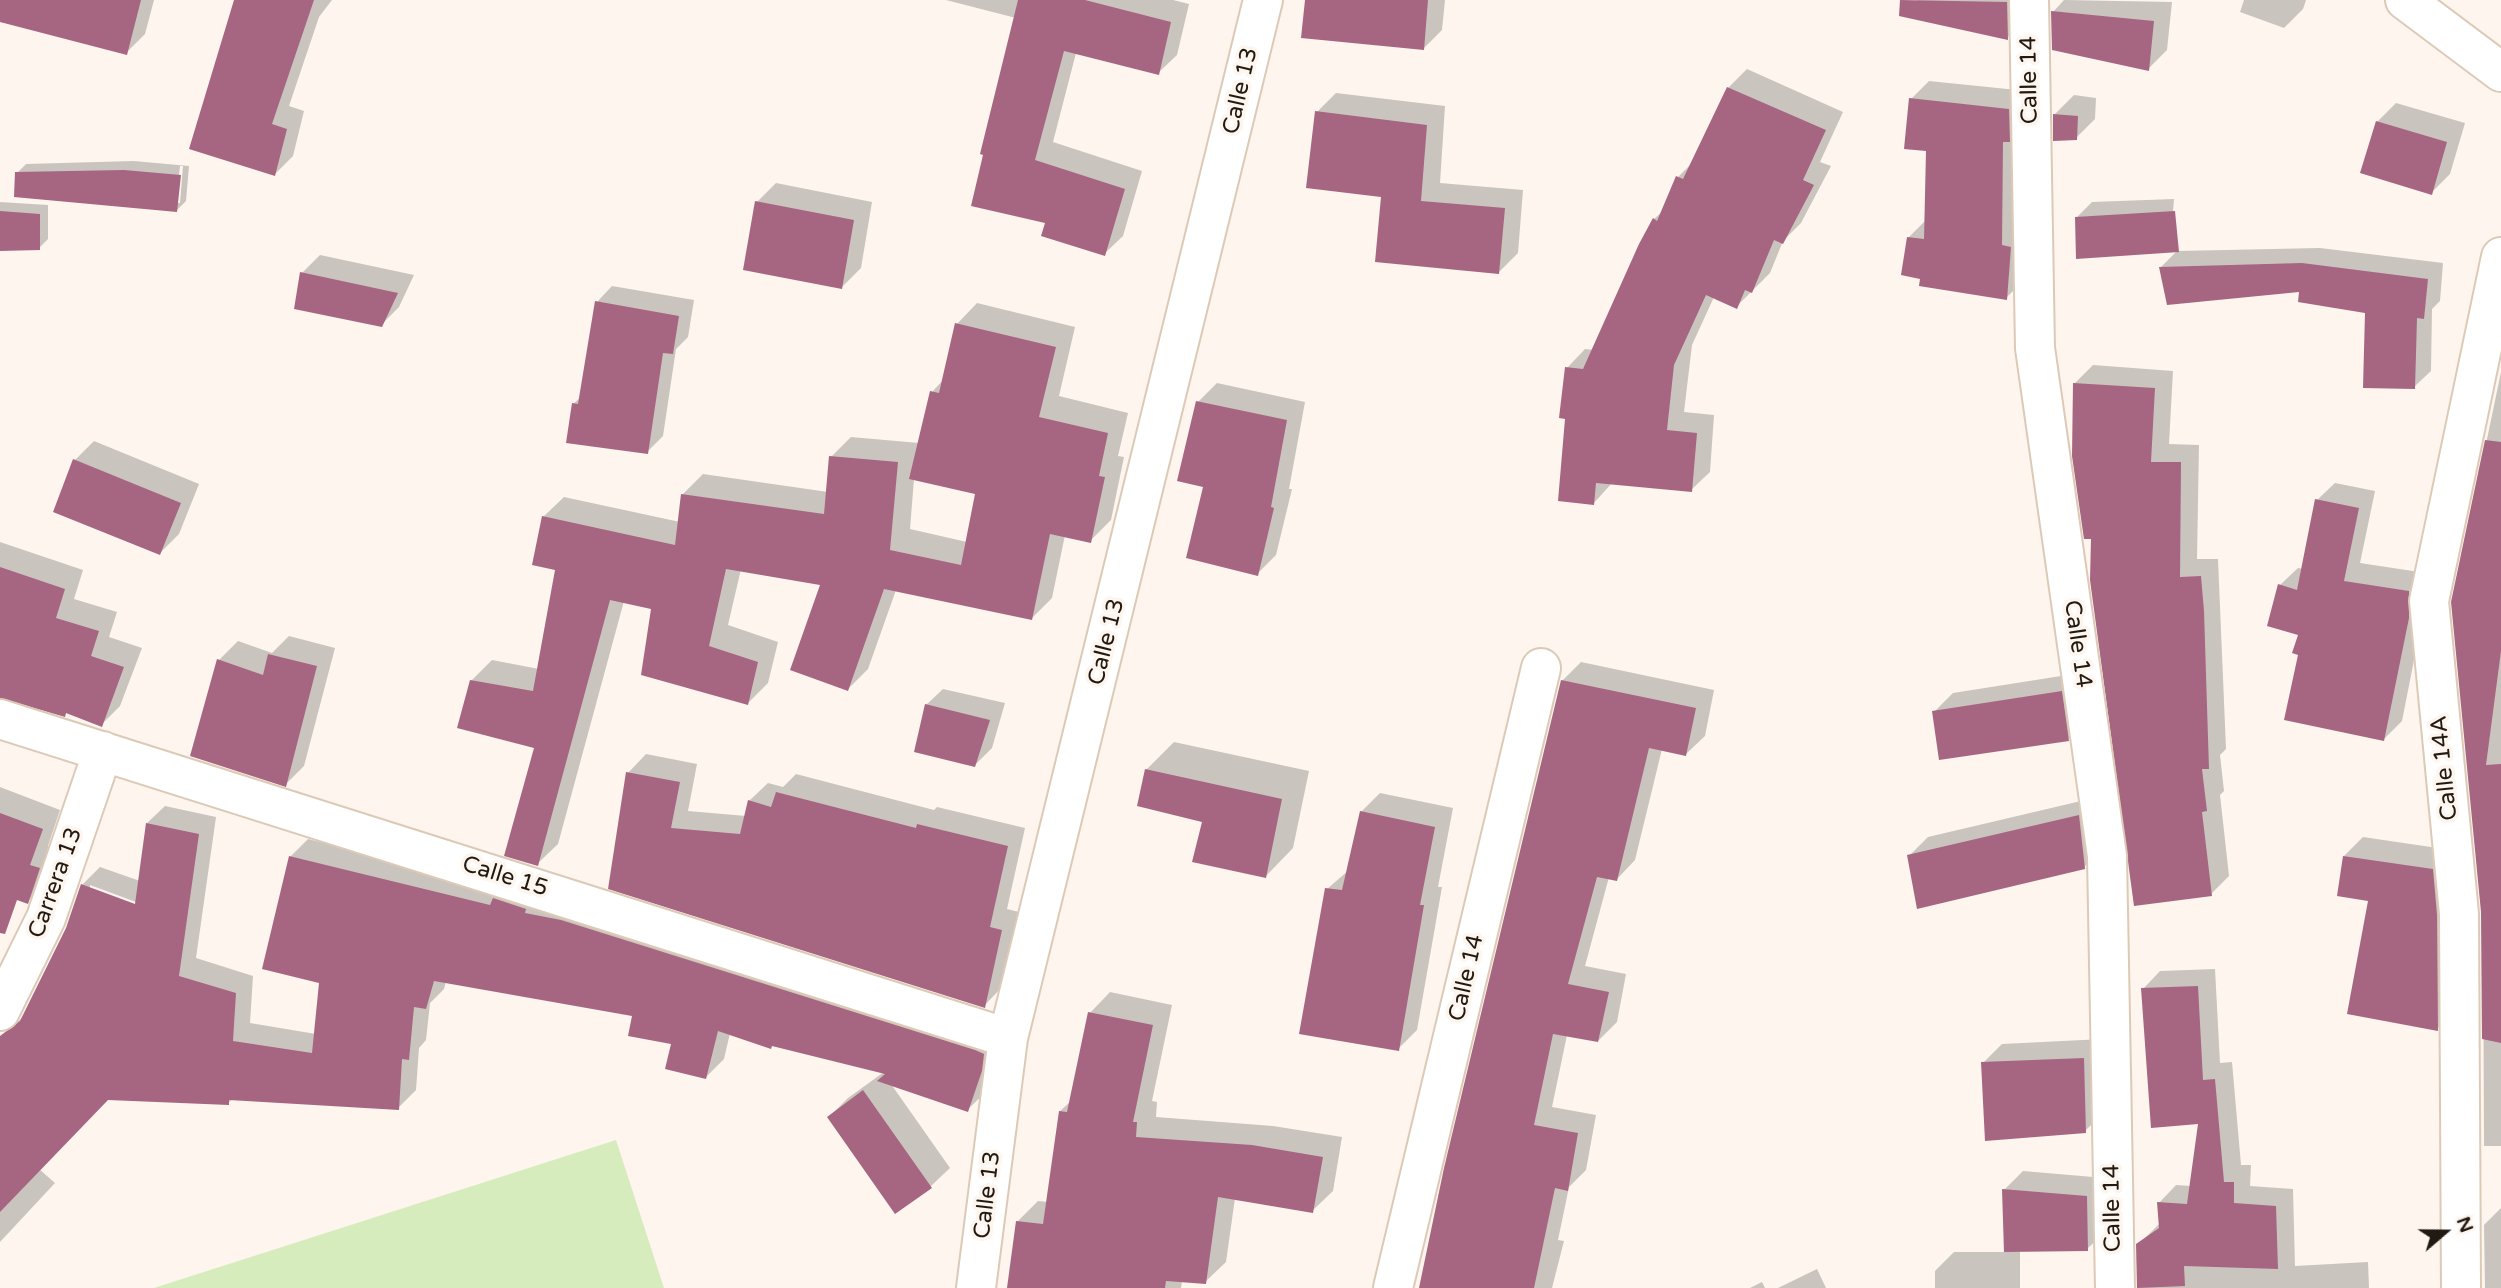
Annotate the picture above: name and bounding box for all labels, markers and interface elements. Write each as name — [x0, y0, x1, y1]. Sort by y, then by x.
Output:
street label: Calle 14 — [2015, 36, 2045, 124]
street label: Calle 13 — [1218, 45, 1264, 137]
street label: Calle 13 — [1083, 596, 1131, 688]
street label: Calle 14 — [2057, 598, 2097, 690]
street label: Calle 14A — [2426, 714, 2464, 822]
street label: Carrera 13 — [23, 824, 89, 942]
street label: Calle 15 — [459, 851, 551, 903]
street label: Calle 14 — [1444, 932, 1490, 1024]
street label: Calle 13 — [969, 1150, 1007, 1240]
street label: Calle 14 — [2098, 1164, 2128, 1252]
north arrow — [2410, 1197, 2480, 1267]
text: N — [2452, 1214, 2478, 1236]

